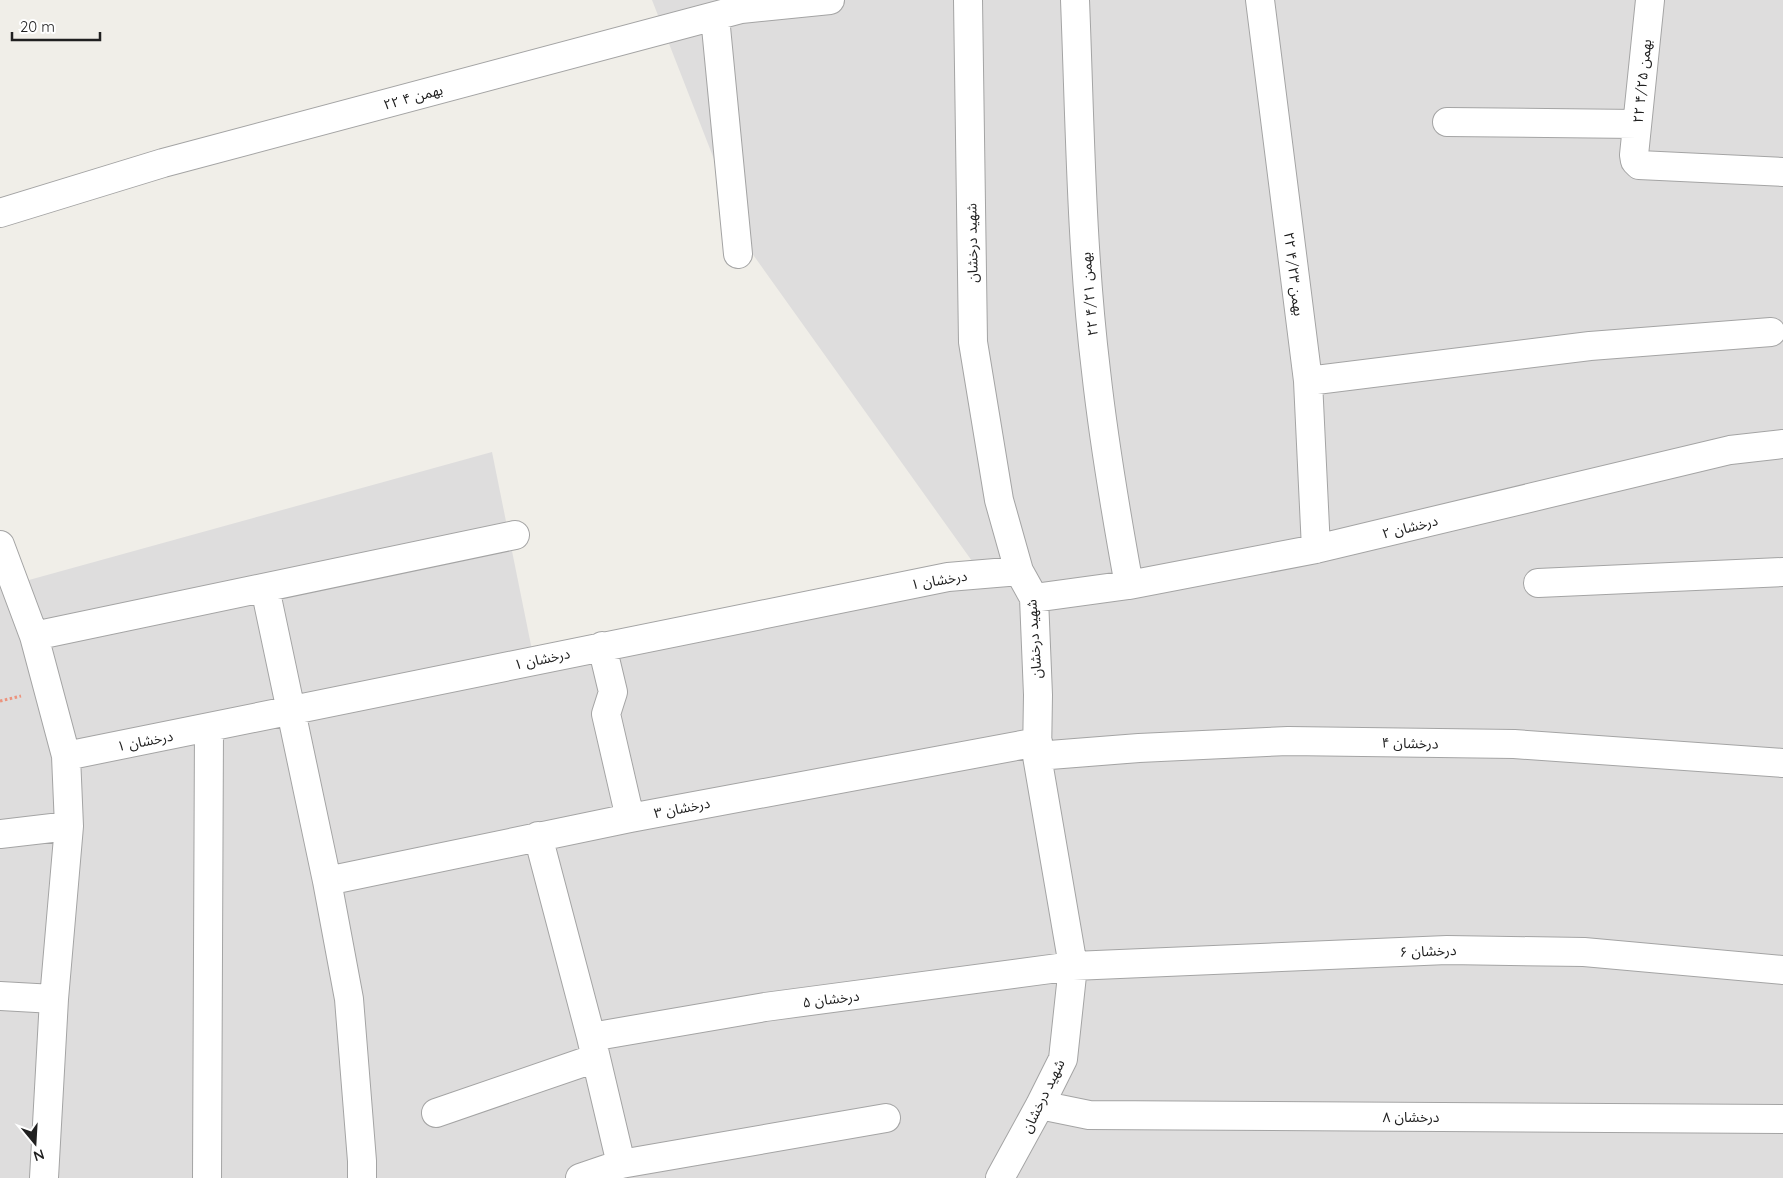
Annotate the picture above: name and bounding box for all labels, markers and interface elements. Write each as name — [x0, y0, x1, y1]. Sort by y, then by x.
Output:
scale bar — [12, 10, 100, 42]
text: 20 m — [20, 17, 55, 36]
street label: ۲۲ بهمن ۴/۲۵ — [1629, 38, 1655, 124]
street label: ۲۲ بهمن ۴ — [381, 80, 445, 114]
street label: شهید درخشان — [962, 203, 982, 283]
street label: ۲۲ بهمن ۴/۲۳ — [1280, 231, 1308, 317]
street label: ۲۲ بهمن ۴/۲۱ — [1076, 251, 1102, 337]
street label: درخشان ۲ — [1380, 511, 1440, 543]
street label: درخشان ۱ — [909, 567, 969, 593]
street label: شهید درخشان — [1022, 599, 1046, 679]
street label: درخشان ۱ — [512, 644, 572, 674]
street label: درخشان ۱ — [115, 727, 175, 755]
street label: درخشان ۴ — [1381, 734, 1439, 753]
street label: درخشان ۳ — [652, 794, 712, 822]
street label: درخشان ۶ — [1399, 941, 1457, 961]
street label: درخشان ۵ — [802, 987, 861, 1011]
street label: شهید درخشان — [1017, 1056, 1069, 1136]
street label: درخشان ۸ — [1383, 1108, 1440, 1126]
north arrow — [10, 1118, 60, 1168]
text: N — [31, 1145, 47, 1166]

